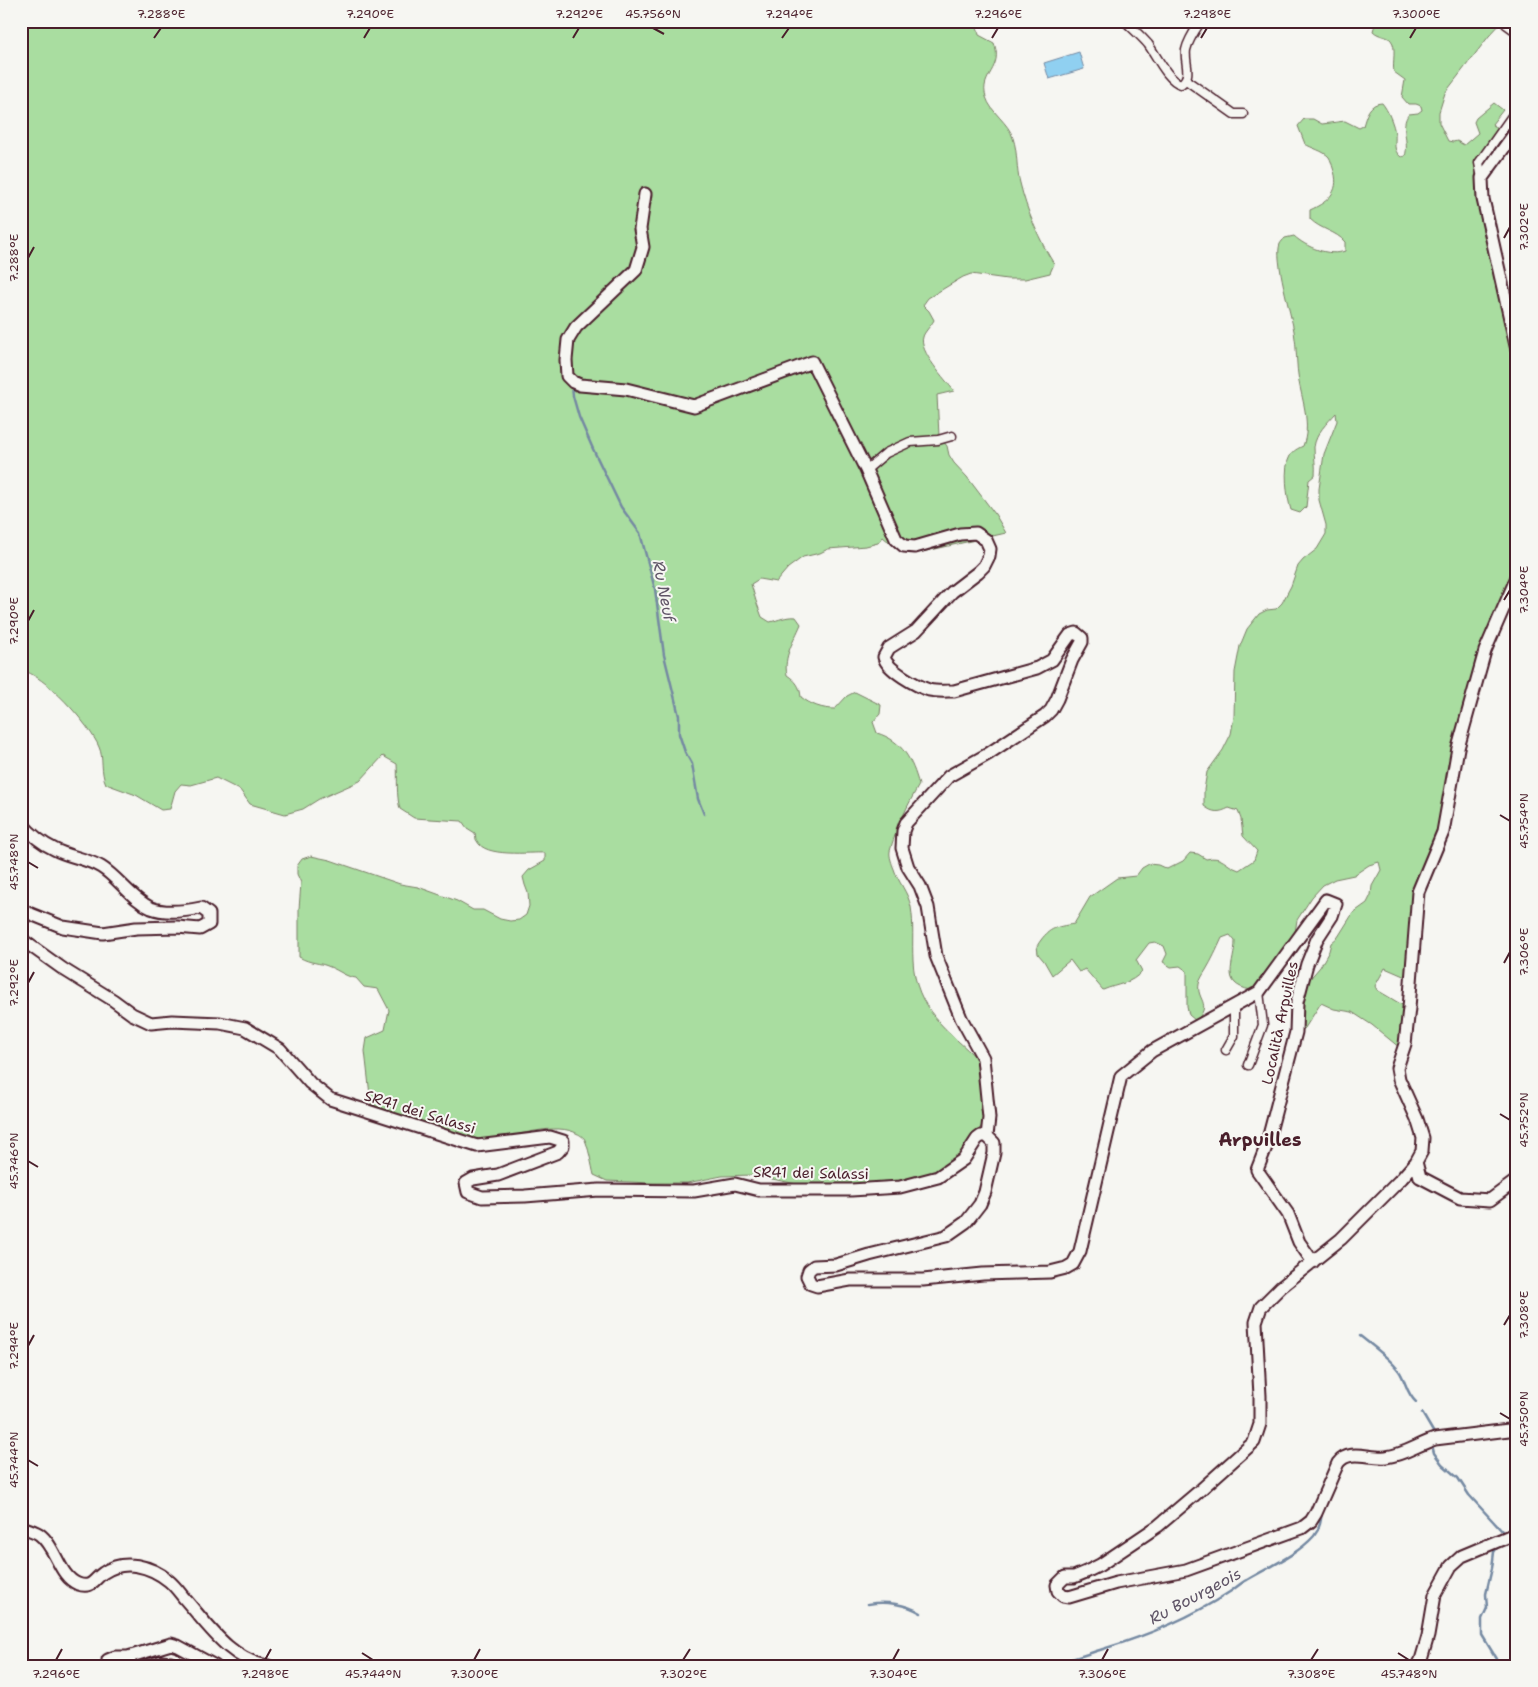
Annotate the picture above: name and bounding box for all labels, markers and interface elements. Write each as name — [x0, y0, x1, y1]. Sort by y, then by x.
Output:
text: 7.288°E — [137, 6, 185, 22]
text: 7.290°E — [346, 6, 394, 22]
text: 7.292°E — [555, 6, 603, 22]
text: 45.756°N — [625, 6, 681, 22]
text: 7.294°E — [765, 6, 813, 22]
text: 7.296°E — [974, 6, 1022, 22]
text: 7.298°E — [1183, 6, 1231, 22]
text: 7.300°E — [1392, 6, 1440, 22]
text: 7.302°E — [1516, 203, 1532, 251]
text: 7.288°E — [6, 234, 22, 282]
water label: Ru Neuf — [648, 559, 681, 625]
text: 7.304°E — [1516, 566, 1532, 614]
text: 7.290°E — [6, 597, 22, 645]
text: 45.754°N — [1516, 793, 1532, 849]
text: 45.748°N — [6, 834, 22, 890]
text: 7.306°E — [1516, 928, 1532, 976]
text: 7.292°E — [6, 959, 22, 1007]
street label: Località Arpuilles — [1257, 959, 1303, 1087]
street label: SR41 dei Salassi — [362, 1085, 478, 1139]
text: 45.752°N — [1516, 1092, 1532, 1148]
district label: Arpuilles — [1218, 1128, 1302, 1152]
text: 45.746°N — [6, 1133, 22, 1189]
street label: SR41 dei Salassi — [753, 1162, 869, 1184]
text: 7.308°E — [1516, 1291, 1532, 1339]
text: 7.294°E — [6, 1322, 22, 1370]
text: 45.750°N — [1516, 1391, 1532, 1447]
text: 45.744°N — [6, 1432, 22, 1488]
water label: Ru Bourgeois — [1145, 1563, 1245, 1629]
text: 7.296°E — [32, 1666, 80, 1682]
text: 7.298°E — [241, 1666, 289, 1682]
text: 45.744°N — [345, 1666, 401, 1682]
text: 7.300°E — [450, 1666, 498, 1682]
text: 7.302°E — [659, 1666, 707, 1682]
text: 7.304°E — [869, 1666, 917, 1682]
text: 7.306°E — [1078, 1666, 1126, 1682]
text: 7.308°E — [1287, 1666, 1335, 1682]
text: 45.748°N — [1381, 1666, 1437, 1682]

